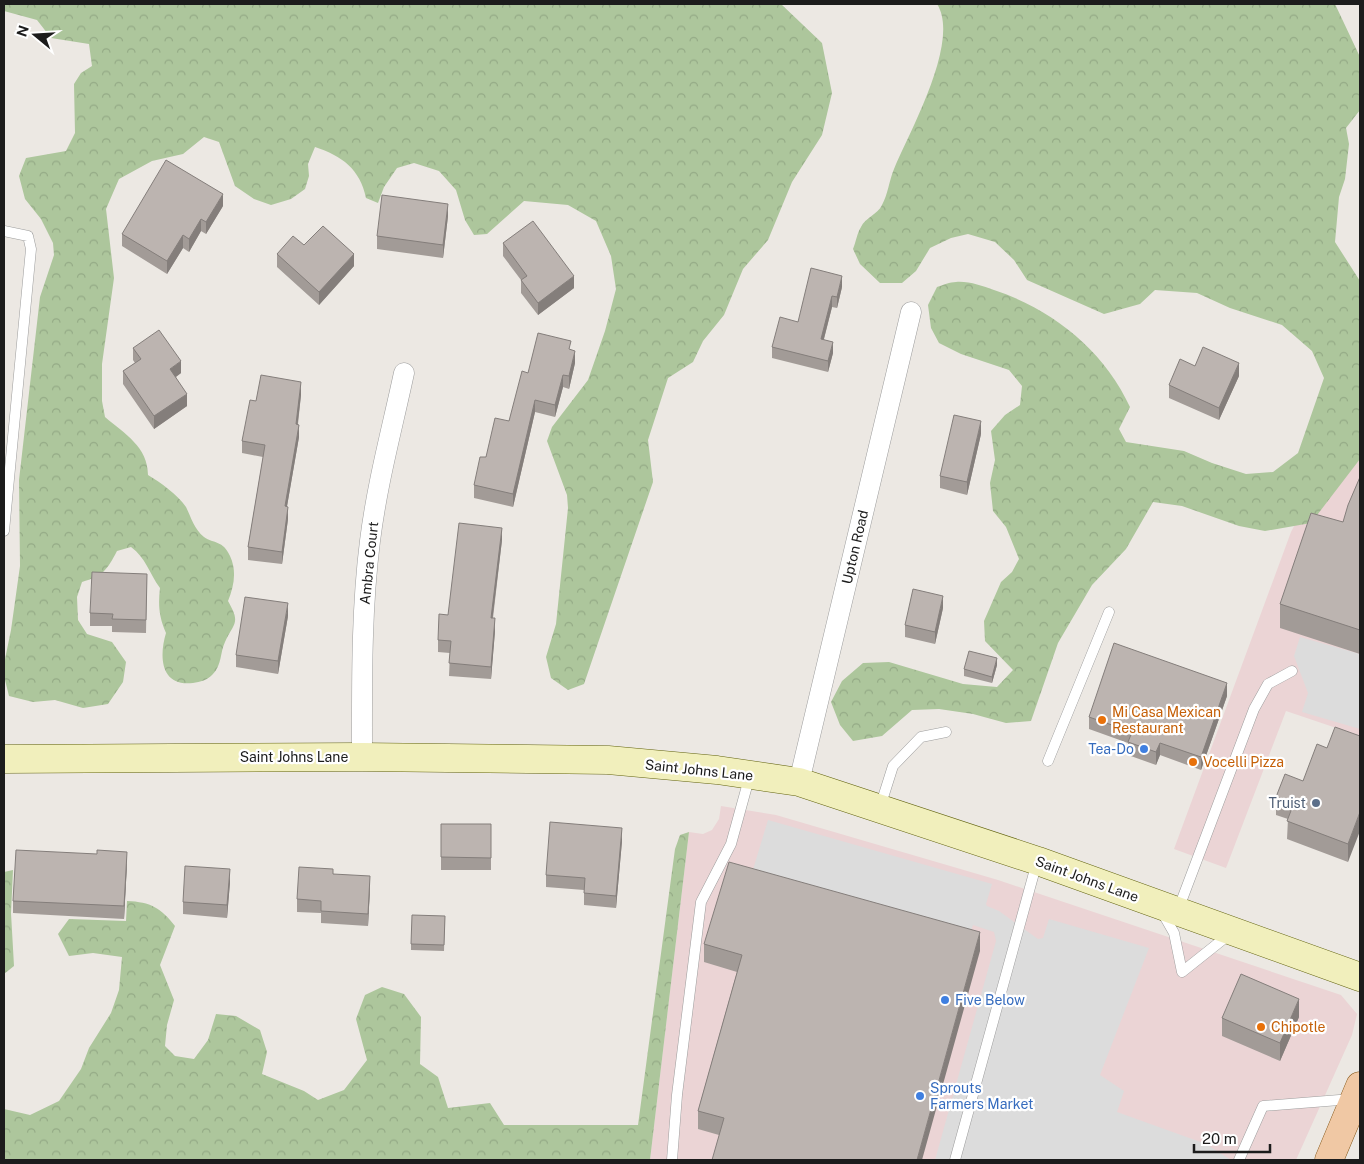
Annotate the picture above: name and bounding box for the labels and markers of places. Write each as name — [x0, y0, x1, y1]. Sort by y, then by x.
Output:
place label: Mi Casa Mexican Restaurant — [1112, 704, 1221, 736]
marker: Mi Casa Mexican Restaurant — [1096, 714, 1108, 726]
place label: Tea-Do — [1088, 741, 1134, 757]
marker: Tea-Do — [1138, 743, 1150, 755]
place label: Vocelli Pizza — [1203, 754, 1284, 770]
marker: Vocelli Pizza — [1187, 756, 1199, 768]
place label: Truist — [1269, 795, 1306, 811]
marker: Truist — [1310, 797, 1322, 809]
place label: Five Below — [955, 992, 1025, 1008]
marker: Five Below — [939, 994, 951, 1006]
place label: Chipotle — [1271, 1019, 1326, 1035]
marker: Chipotle — [1255, 1021, 1267, 1033]
place label: Sprouts Farmers Market — [930, 1080, 1033, 1112]
marker: Sprouts Farmers Market — [914, 1090, 926, 1102]

